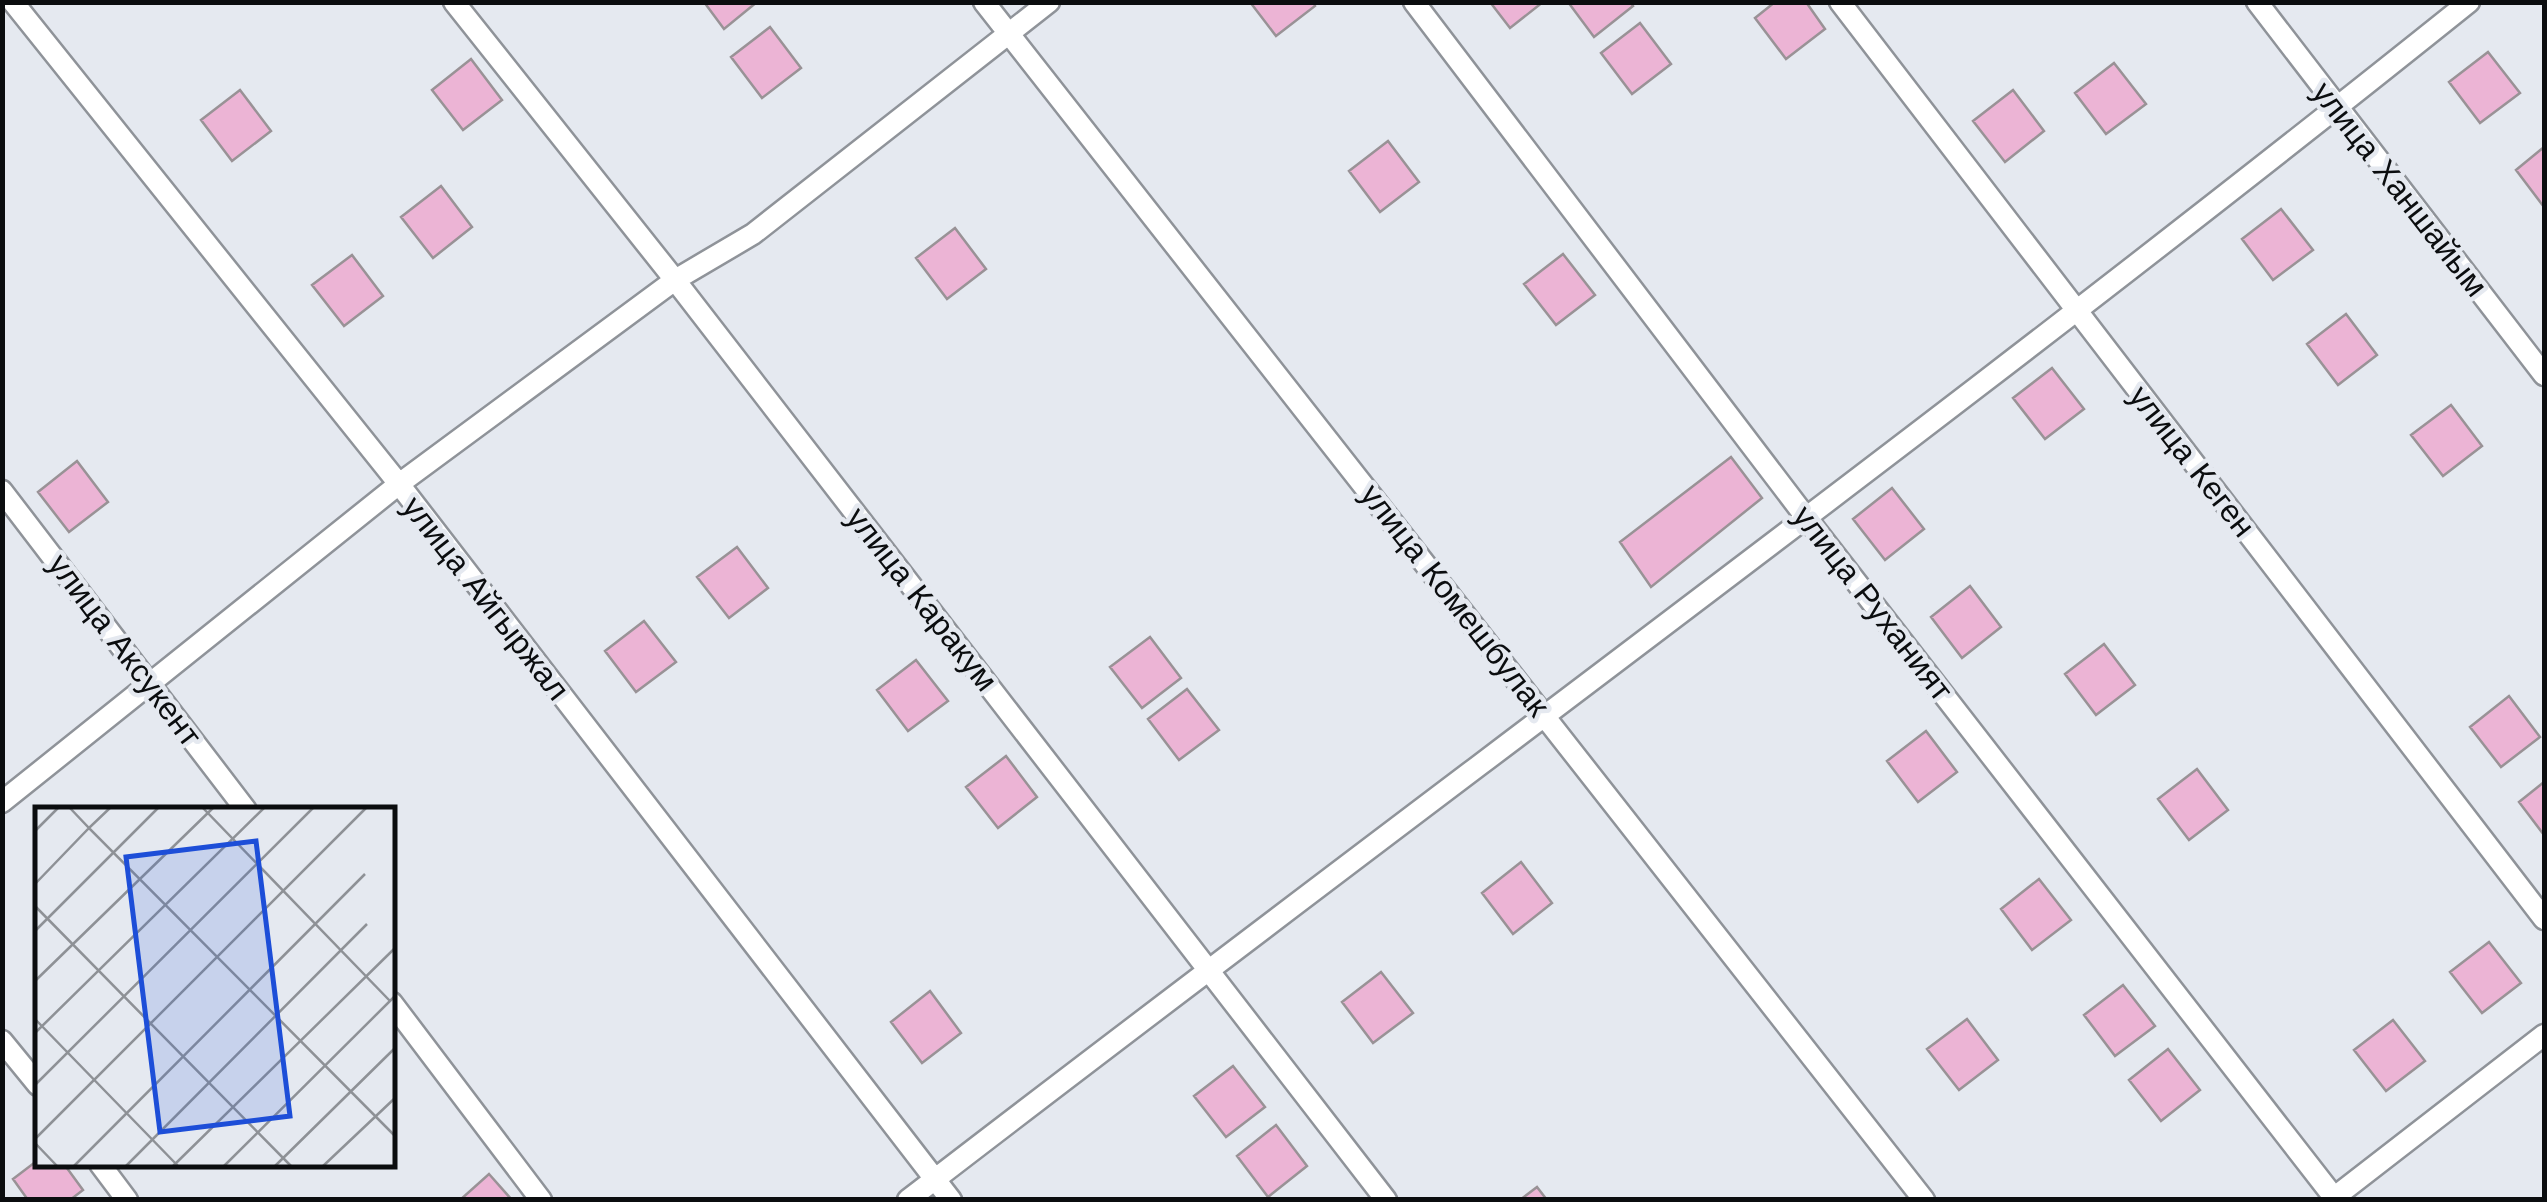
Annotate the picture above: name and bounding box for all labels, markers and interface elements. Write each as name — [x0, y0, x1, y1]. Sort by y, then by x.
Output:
street label: улица Ханшайым — [2304, 74, 2496, 304]
street label: улица Кеген — [2121, 378, 2263, 544]
street label: улица Комешбулак — [1353, 476, 1558, 724]
street label: улица Айгыржал — [395, 488, 577, 708]
street label: улица Руханият — [1785, 498, 1961, 708]
street label: улица Каракум — [838, 499, 1006, 699]
street label: улица Аксукент — [40, 546, 210, 754]
inset map — [35, 807, 395, 1167]

